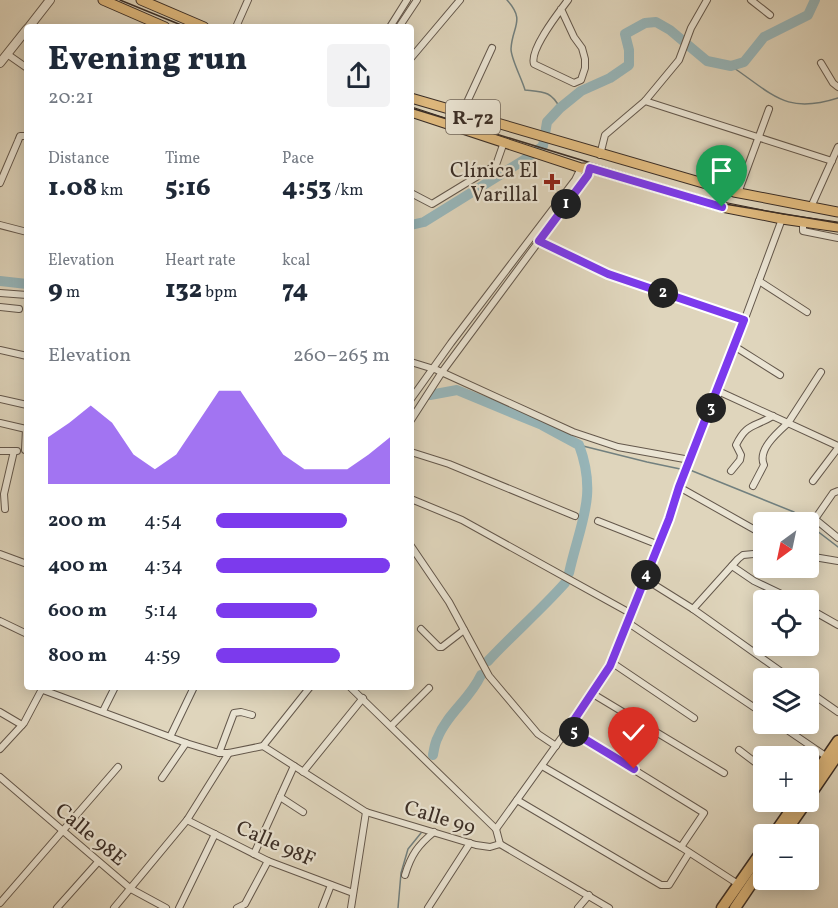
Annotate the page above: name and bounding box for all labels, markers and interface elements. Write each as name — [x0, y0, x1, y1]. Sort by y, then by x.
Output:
text: Evening run — [48, 38, 247, 84]
button: share — [327, 44, 390, 107]
text: 20:21 — [48, 84, 94, 112]
road number: R-72 — [446, 100, 500, 134]
pin — [696, 145, 747, 207]
text: Distance — [48, 148, 109, 170]
text: Time — [165, 148, 200, 170]
text: Pace — [282, 148, 314, 170]
icon: arrive — [705, 154, 738, 187]
place label: Clínica El Varillal — [450, 157, 538, 210]
text: 1.08 — [48, 170, 97, 206]
text: 5:16 — [165, 170, 211, 206]
text: 4:53 — [282, 170, 331, 206]
marker: Clínica El Varillal — [543, 173, 561, 191]
text: km — [97, 180, 123, 202]
text: /km — [331, 180, 363, 202]
pin: 1 — [551, 189, 581, 219]
text: 1 — [563, 193, 569, 215]
text: Elevation — [48, 250, 115, 272]
text: Heart rate — [165, 250, 236, 272]
text: kcal — [282, 250, 310, 272]
text: 9 — [48, 272, 63, 308]
text: 132 — [165, 272, 202, 308]
text: 74 — [282, 272, 308, 308]
pin: 2 — [648, 278, 678, 308]
text: m — [63, 282, 80, 304]
text: bpm — [202, 282, 237, 304]
text: 2 — [659, 282, 667, 304]
text: Elevation — [48, 342, 131, 370]
text: 260–265 m — [293, 342, 390, 370]
pin: 3 — [696, 393, 726, 423]
text: 3 — [707, 397, 715, 419]
text: 200 m — [48, 507, 106, 535]
text: 4:54 — [144, 507, 182, 535]
north arrow — [753, 512, 819, 578]
map controls — [753, 512, 819, 890]
text: 400 m — [48, 552, 108, 580]
text: 4:34 — [144, 552, 183, 580]
pin: 4 — [631, 560, 661, 590]
text: 4 — [641, 564, 651, 586]
button: locate — [753, 590, 819, 656]
text: 600 m — [48, 597, 107, 625]
text: 5:14 — [144, 597, 178, 625]
text: 800 m — [48, 642, 107, 670]
text: 4:59 — [144, 642, 180, 670]
button: layers — [753, 668, 819, 734]
pin — [608, 707, 659, 769]
icon: check — [617, 716, 650, 749]
pin: 5 — [559, 717, 589, 747]
text: 5 — [570, 721, 578, 743]
button: + — [753, 746, 819, 812]
street label: Calle 99 — [400, 794, 479, 843]
street label: Calle 98E — [48, 797, 132, 874]
street label: Calle 98F — [231, 814, 320, 875]
button: − — [753, 824, 819, 890]

